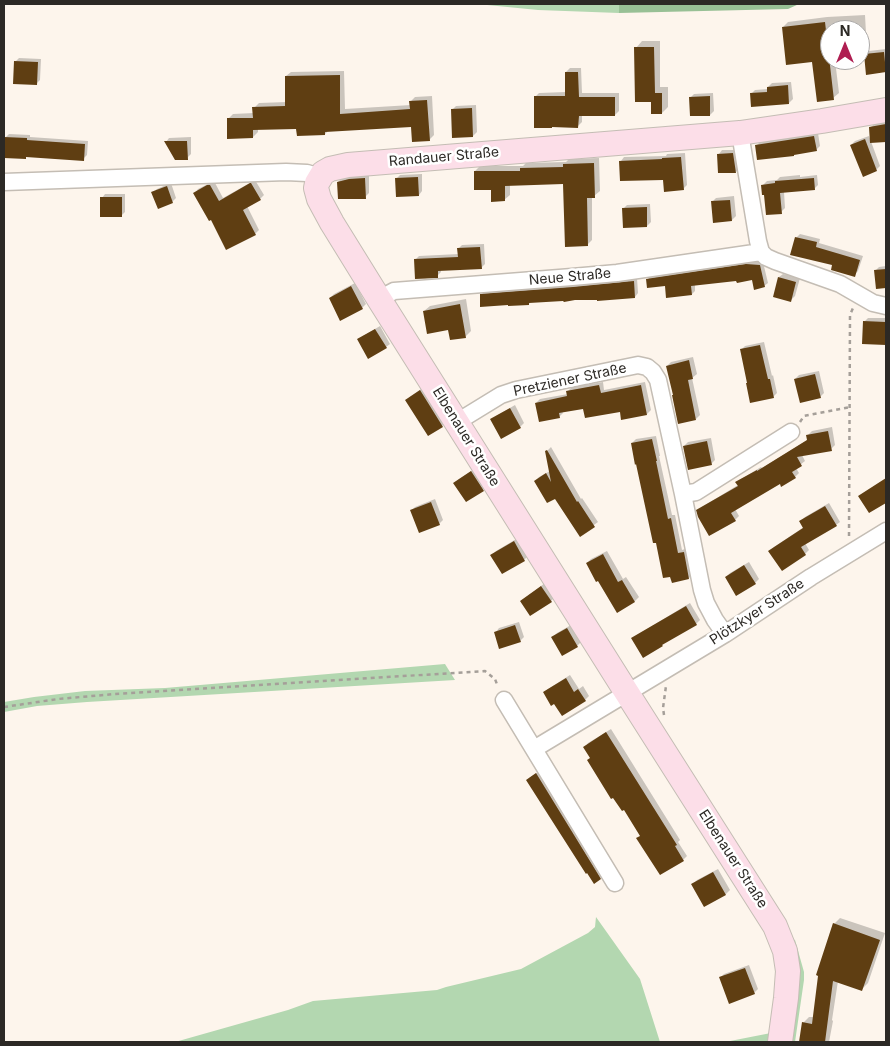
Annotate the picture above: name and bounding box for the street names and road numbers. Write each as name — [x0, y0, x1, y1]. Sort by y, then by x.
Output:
street label: Randauer Straße — [388, 144, 500, 170]
street label: Neue Straße — [528, 265, 612, 289]
street label: Pretziener Straße — [512, 360, 628, 400]
street label: Elbenauer Straße — [429, 384, 503, 490]
street label: Plötzkyer Straße — [707, 575, 807, 649]
street label: Elbenauer Straße — [695, 807, 771, 911]

